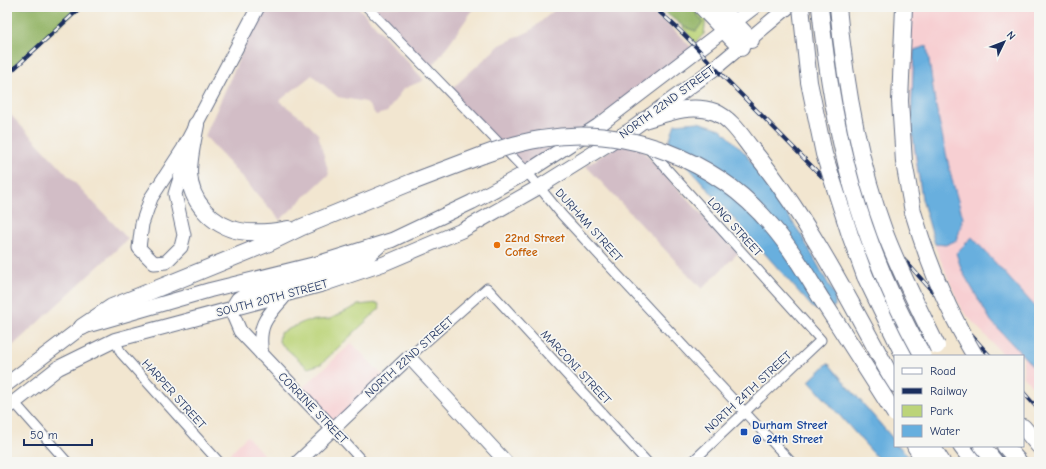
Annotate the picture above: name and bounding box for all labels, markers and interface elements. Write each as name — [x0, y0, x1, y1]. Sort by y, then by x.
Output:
north arrow — [984, 22, 1024, 62]
text: N — [1004, 28, 1018, 43]
street label: NORTH 22ND STREET — [617, 62, 718, 141]
street label: DURHAM STREET — [553, 186, 626, 265]
street label: LONG STREET — [705, 195, 766, 260]
place label: 22nd Street Coffee — [505, 231, 566, 259]
marker: 22nd Street Coffee — [492, 240, 502, 250]
street label: SOUTH 20TH STREET — [215, 276, 330, 320]
street label: NORTH 22ND STREET — [362, 313, 457, 401]
street label: MARCONI STREET — [538, 327, 615, 408]
street label: NORTH 24TH STREET — [702, 348, 795, 436]
legend — [894, 355, 1024, 447]
street label: HARPER STREET — [139, 356, 209, 432]
text: Road — [930, 364, 956, 378]
street label: CORRINE STREET — [275, 369, 351, 447]
text: Railway — [930, 384, 968, 398]
text: Park — [930, 404, 953, 418]
place label: Durham Street @ 24th Street — [752, 418, 829, 446]
scale bar — [24, 421, 92, 447]
text: Water — [930, 424, 960, 438]
marker: Durham Street @ 24th Street — [739, 427, 749, 437]
text: 50 m — [30, 428, 58, 442]

